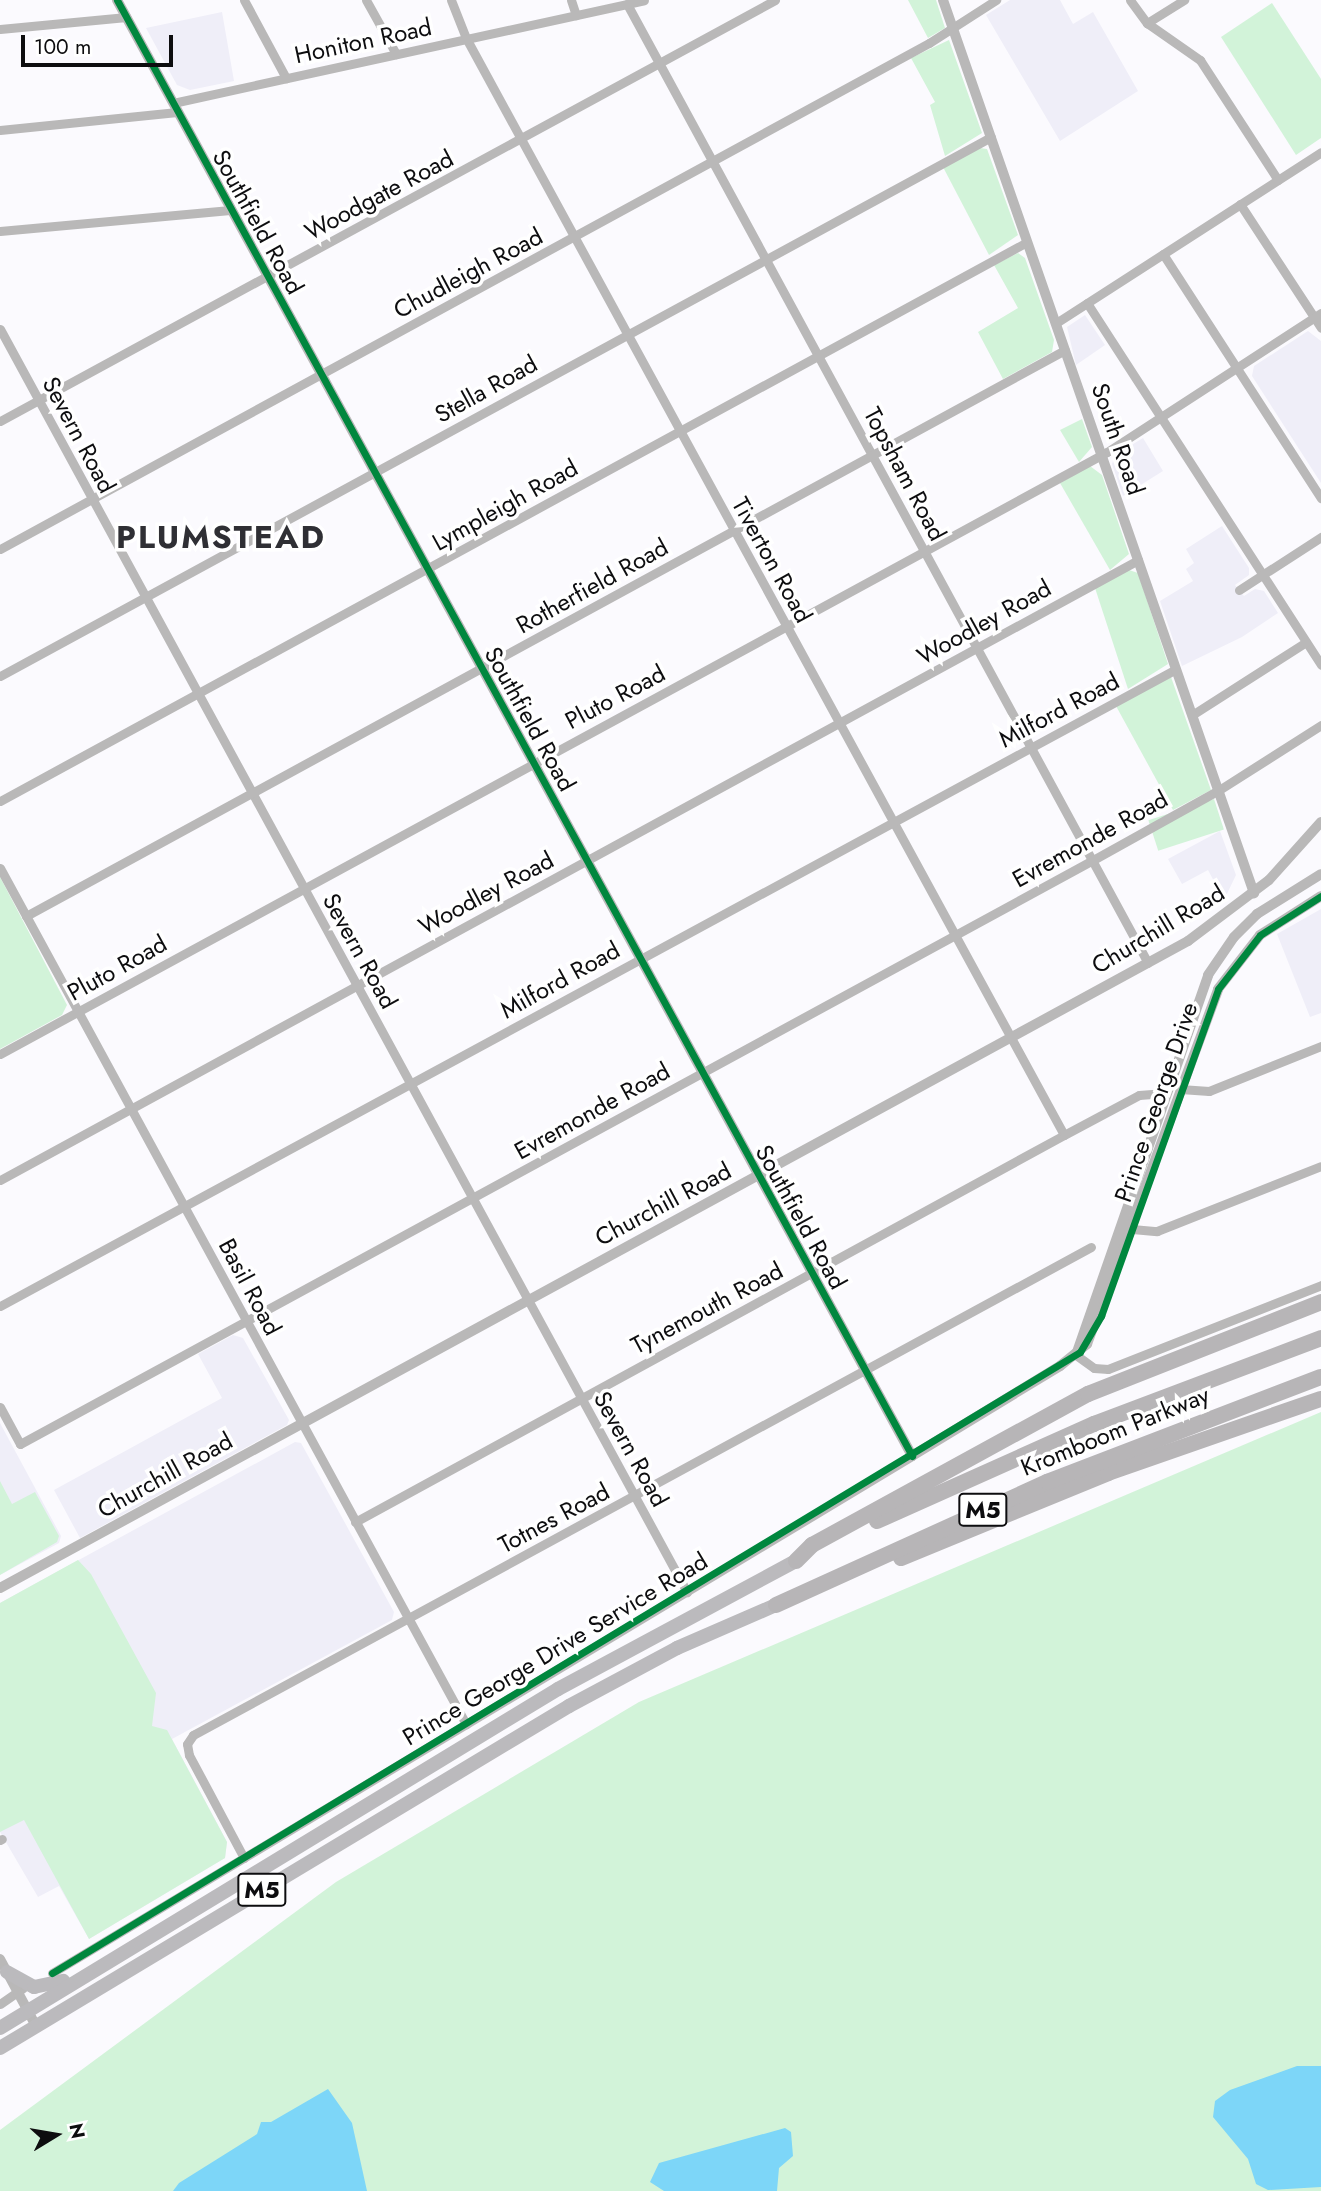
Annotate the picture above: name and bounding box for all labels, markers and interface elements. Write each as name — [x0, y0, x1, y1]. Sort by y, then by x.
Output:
street label: Honiton Road — [292, 12, 434, 70]
scale bar — [24, 21, 177, 65]
text: 100 m — [34, 32, 91, 62]
street label: Woodgate Road — [300, 144, 458, 246]
street label: Southfield Road — [206, 145, 310, 299]
street label: Chudleigh Road — [389, 222, 547, 324]
street label: Stella Road — [430, 349, 542, 429]
street label: Severn Road — [36, 372, 122, 498]
street label: South Road — [1085, 379, 1151, 499]
street label: Topsham Road — [858, 402, 952, 546]
street label: Lympleigh Road — [427, 453, 583, 557]
street label: Tiverton Road — [726, 492, 818, 628]
district label: PLUMSTEAD — [117, 518, 325, 556]
street label: Rotherfield Road — [511, 532, 673, 640]
street label: Woodley Road — [912, 573, 1056, 671]
street label: Southfield Road — [478, 642, 582, 796]
street label: Pluto Road — [560, 659, 670, 735]
street label: Milford Road — [994, 666, 1124, 754]
street label: Evremonde Road — [1007, 784, 1173, 894]
street label: Woodley Road — [414, 845, 558, 941]
street label: Churchill Road — [1086, 878, 1230, 980]
street label: Severn Road — [316, 888, 404, 1014]
street label: Pluto Road — [62, 929, 172, 1007]
street label: Milford Road — [495, 935, 625, 1025]
street label: Prince George Drive — [1108, 998, 1204, 1206]
street label: Evremonde Road — [509, 1056, 675, 1166]
street label: Southfield Road — [749, 1140, 853, 1294]
street label: Churchill Road — [590, 1156, 736, 1252]
street label: Basil Road — [213, 1234, 287, 1340]
street label: Tynemouth Road — [626, 1256, 788, 1360]
street label: Kromboom Parkway — [1017, 1380, 1213, 1482]
street label: Severn Road — [587, 1386, 675, 1512]
street label: Churchill Road — [92, 1426, 238, 1524]
street label: Totnes Road — [494, 1477, 614, 1559]
road number: M5 — [957, 1490, 1009, 1530]
street label: Prince George Drive Service Road — [397, 1546, 713, 1752]
road number: M5 — [236, 1870, 288, 1910]
north arrow — [21, 2100, 91, 2170]
text: N — [62, 2121, 92, 2141]

